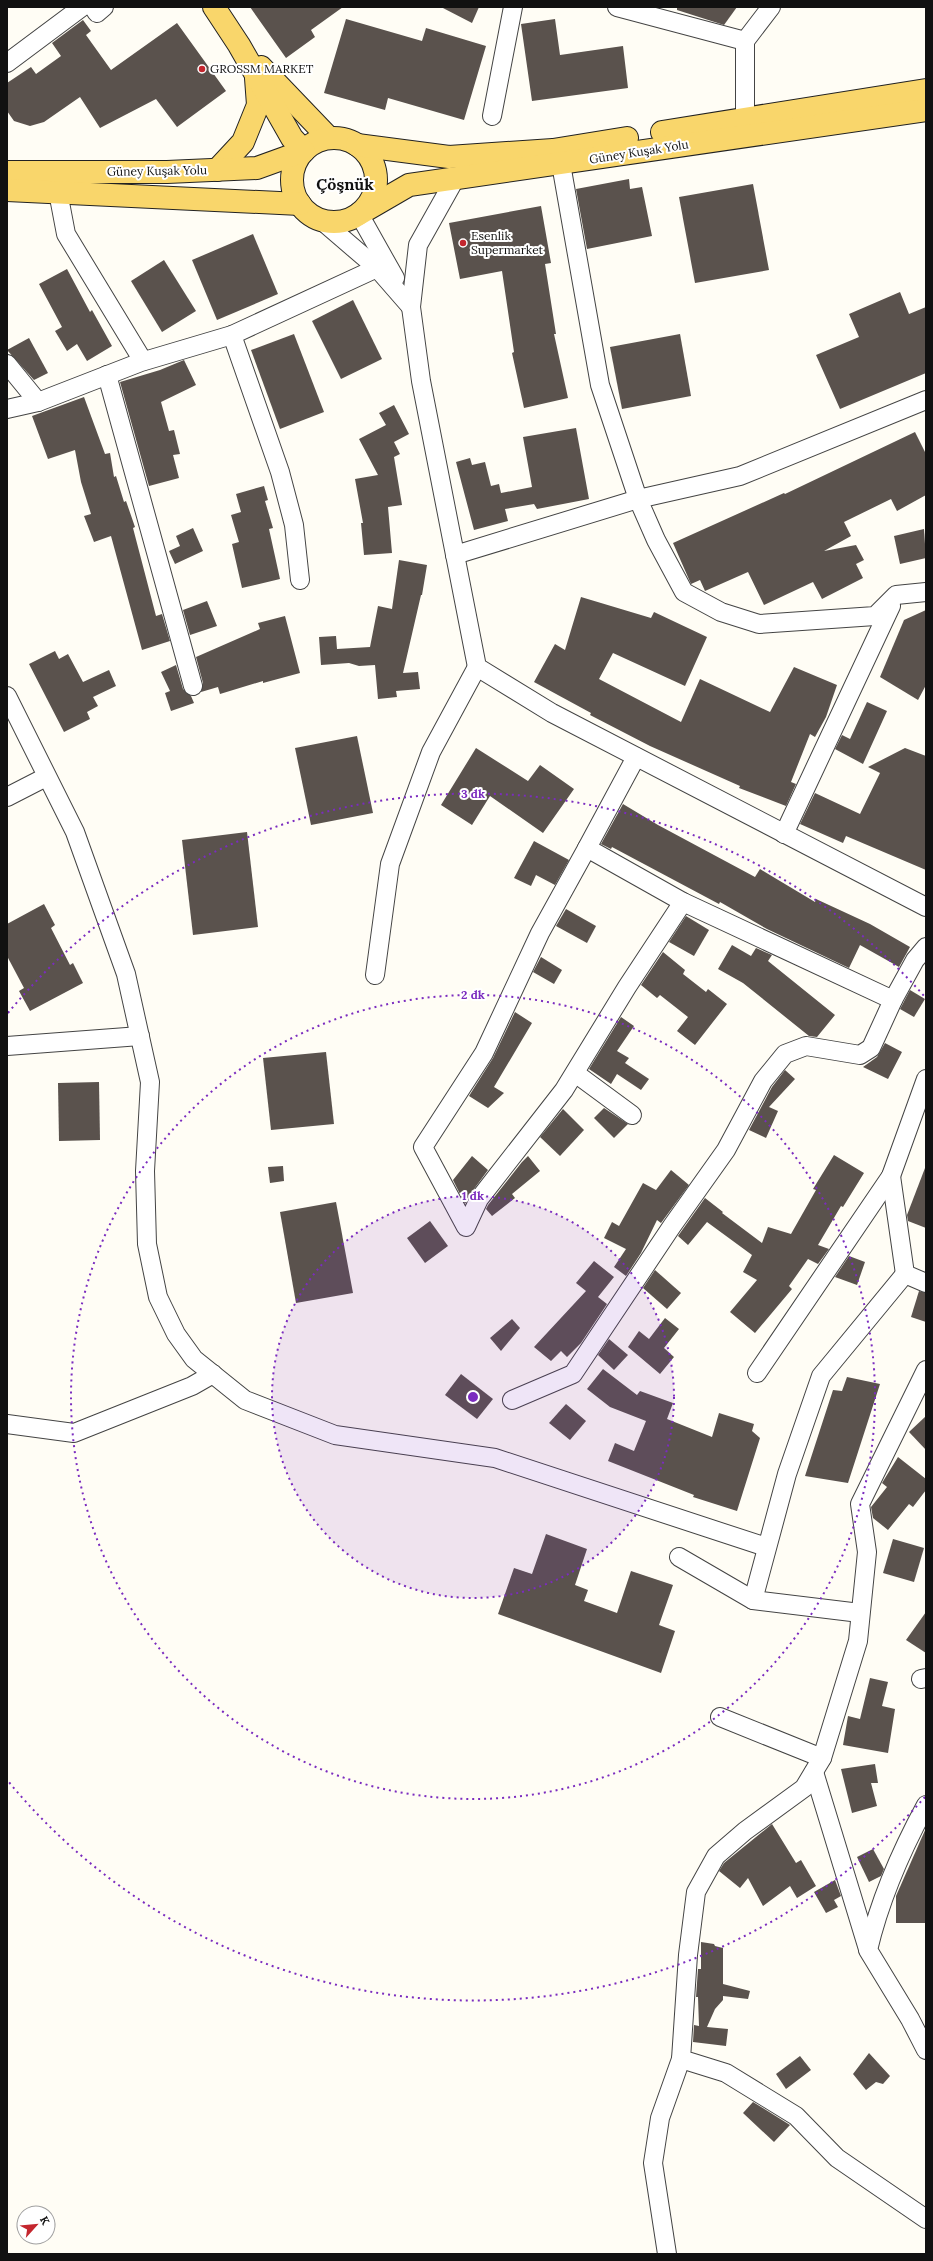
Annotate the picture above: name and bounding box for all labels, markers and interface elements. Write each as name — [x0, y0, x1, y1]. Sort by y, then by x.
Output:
place label: GROSSM MARKET — [210, 61, 314, 76]
marker: GROSSM MARKET — [197, 64, 207, 74]
street label: Güney Kuşak Yolu — [588, 136, 690, 167]
street label: Güney Kuşak Yolu — [107, 162, 207, 179]
district label: Çöşnük — [316, 174, 374, 194]
place label: Esenlik Supermarket — [471, 228, 544, 257]
marker: Esenlik Supermarket — [458, 238, 468, 248]
text: 3 dk — [461, 786, 485, 801]
text: 2 dk — [461, 987, 485, 1002]
text: 1 dk — [462, 1188, 484, 1203]
centre of rings — [466, 1390, 480, 1404]
north arrow — [16, 2205, 56, 2245]
text: K — [37, 2214, 53, 2227]

